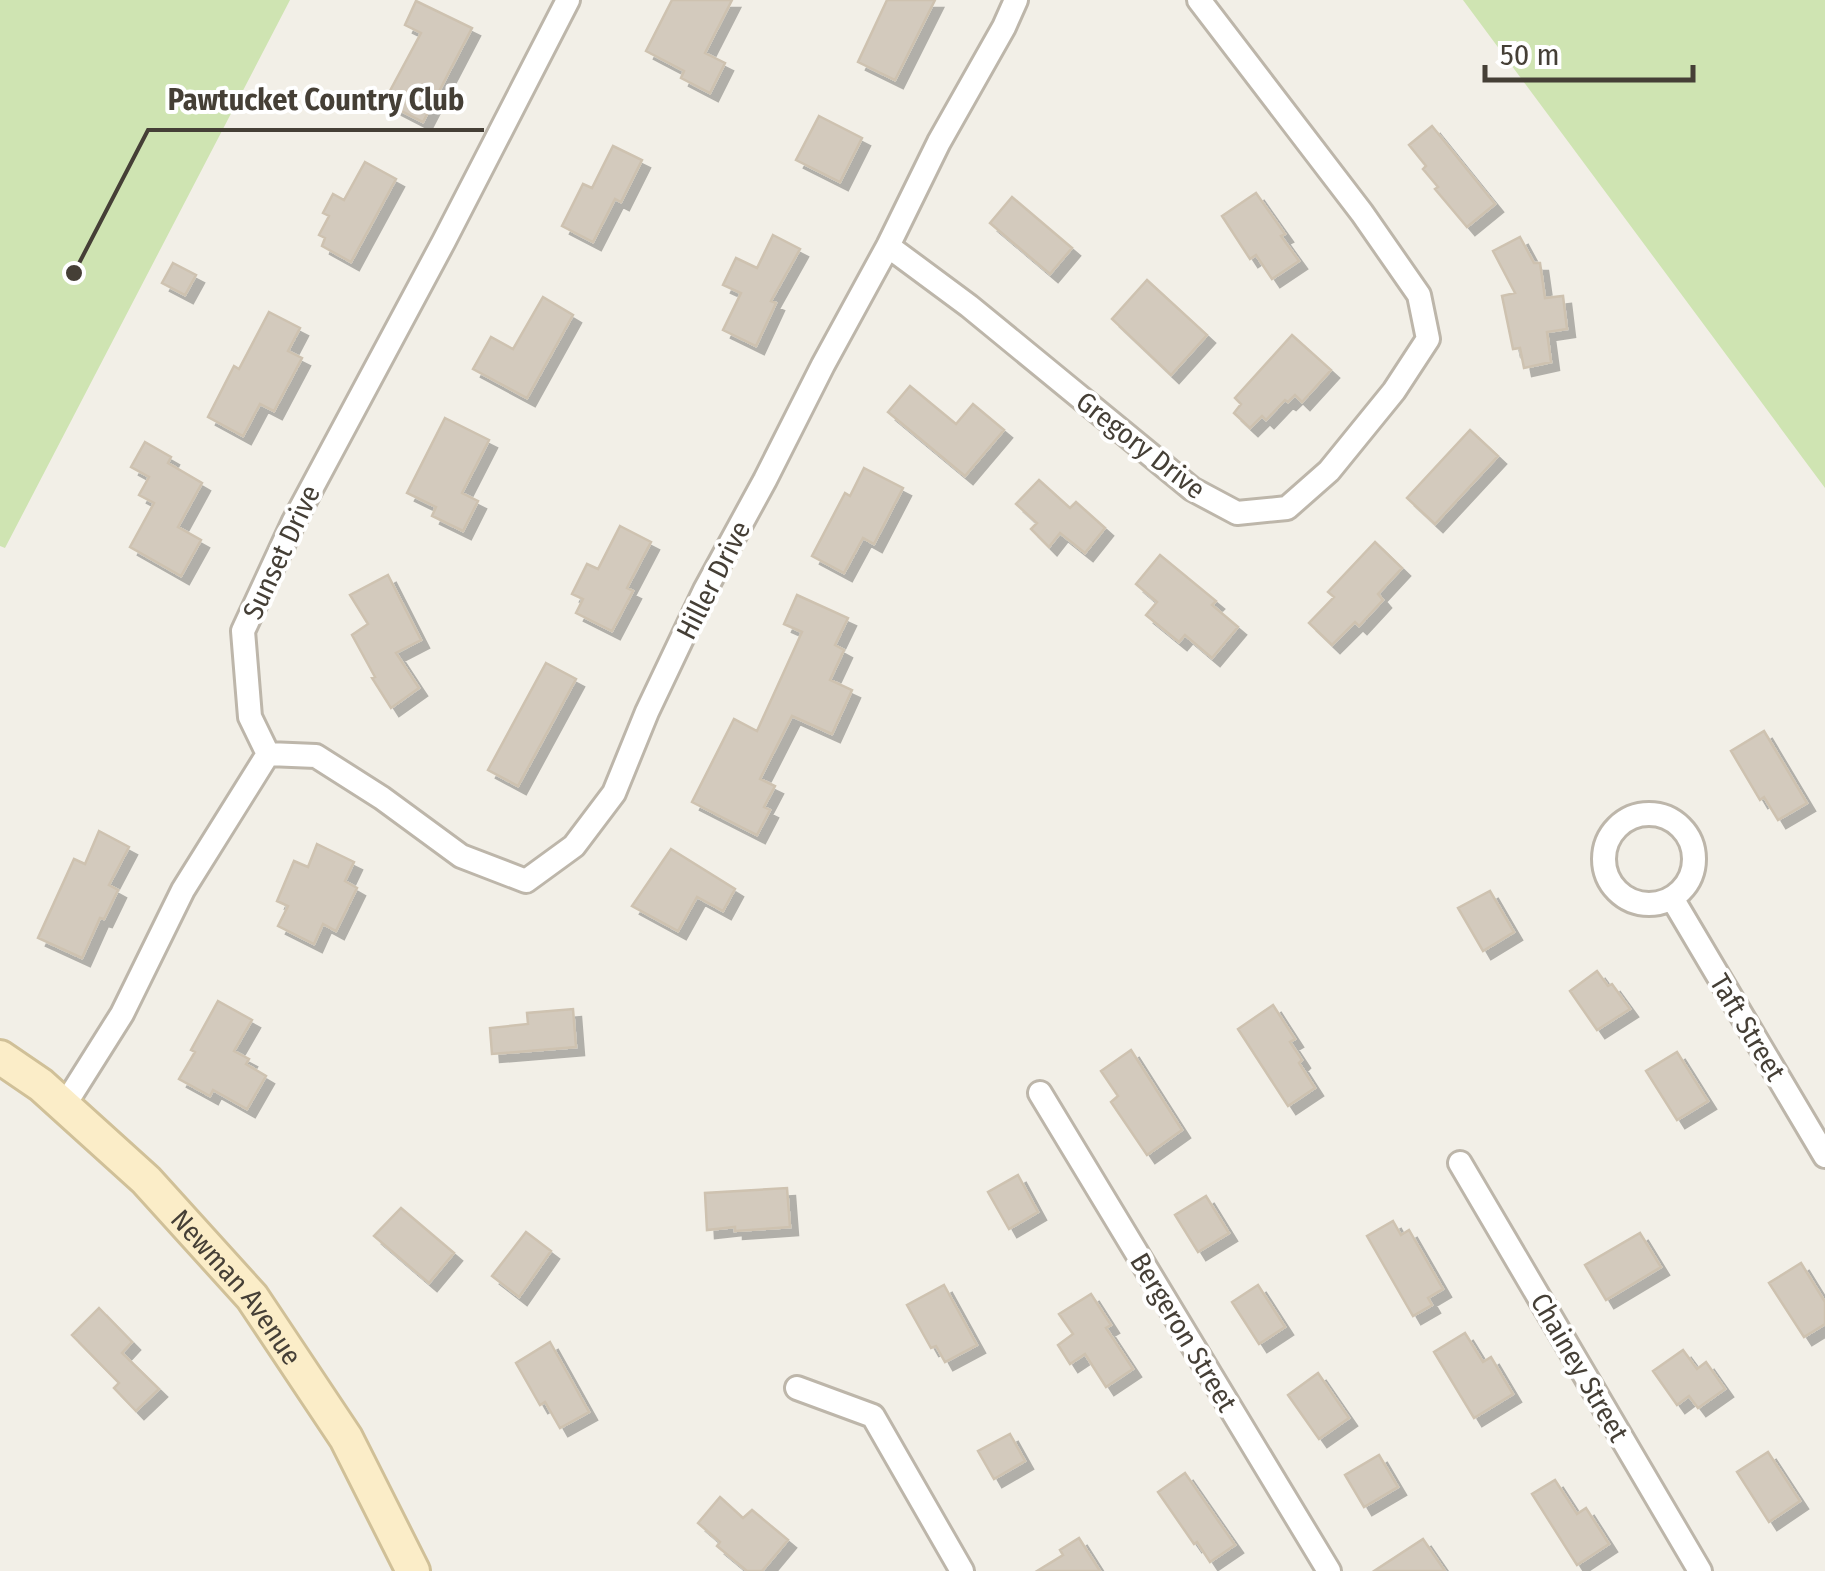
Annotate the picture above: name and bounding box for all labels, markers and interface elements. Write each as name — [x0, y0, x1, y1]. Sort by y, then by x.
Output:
scale bar — [1485, 20, 1692, 82]
text: 50 m — [1500, 37, 1560, 73]
callout: Pawtucket Country Club — [148, 70, 484, 130]
text: Pawtucket Country Club — [168, 82, 464, 118]
street label: Gregory Drive — [1070, 385, 1212, 506]
street label: Sunset Drive — [236, 480, 327, 624]
street label: Hiller Drive — [670, 516, 757, 645]
street label: Taft Street — [1703, 968, 1793, 1087]
street label: Newman Avenue — [164, 1203, 309, 1371]
street label: Bergeron Street — [1123, 1247, 1244, 1418]
street label: Chainey Street — [1524, 1287, 1636, 1448]

